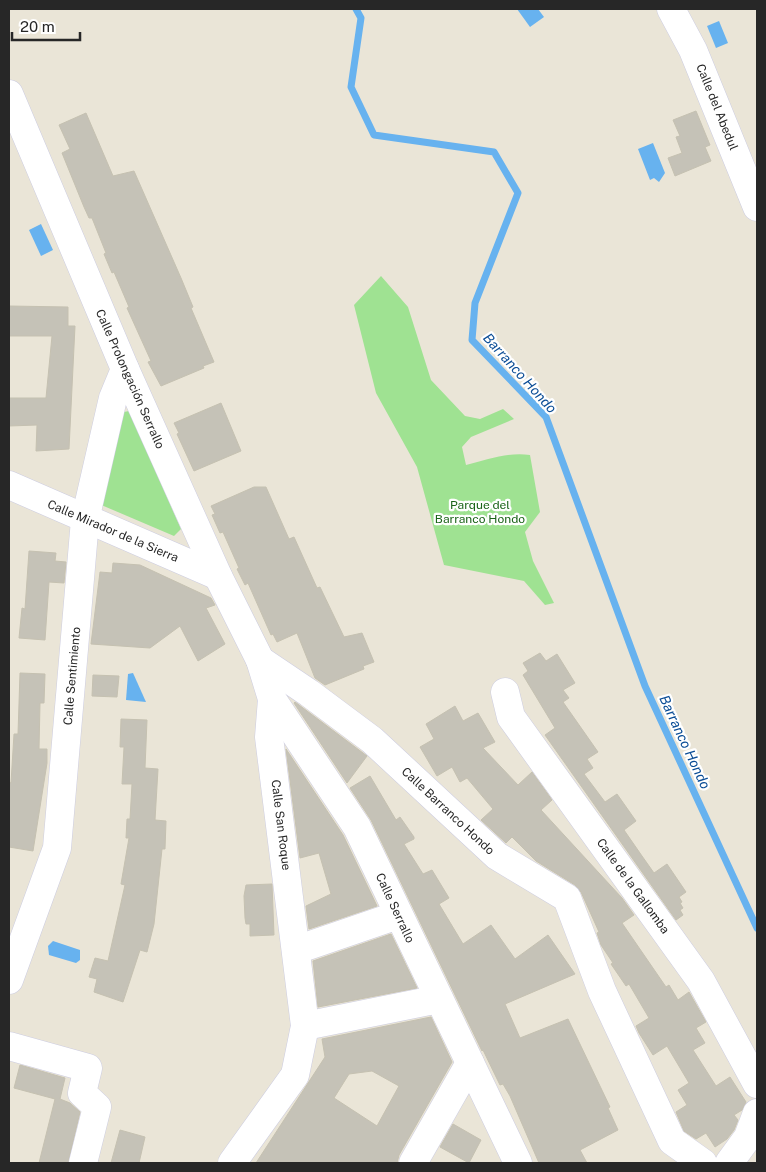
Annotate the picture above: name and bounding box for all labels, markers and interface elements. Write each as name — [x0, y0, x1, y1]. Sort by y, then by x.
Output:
scale bar — [12, 10, 80, 42]
text: 20 m — [20, 18, 55, 35]
street label: Calle del Abedul — [693, 62, 741, 153]
street label: Calle Prolongación Serrallo — [93, 307, 167, 451]
water label: Barranco Hondo — [480, 330, 560, 416]
street label: Calle Mirador de la Sierra — [45, 497, 181, 565]
park label: Parque del Barranco Hondo — [435, 498, 525, 526]
street label: Calle Sentimiento — [61, 626, 83, 726]
water label: Barranco Hondo — [656, 693, 714, 792]
street label: Calle Barranco Hondo — [399, 764, 497, 858]
street label: Calle San Roque — [268, 779, 294, 871]
street label: Calle de la Gallomba — [594, 836, 672, 936]
street label: Calle Serrallo — [373, 871, 417, 945]

